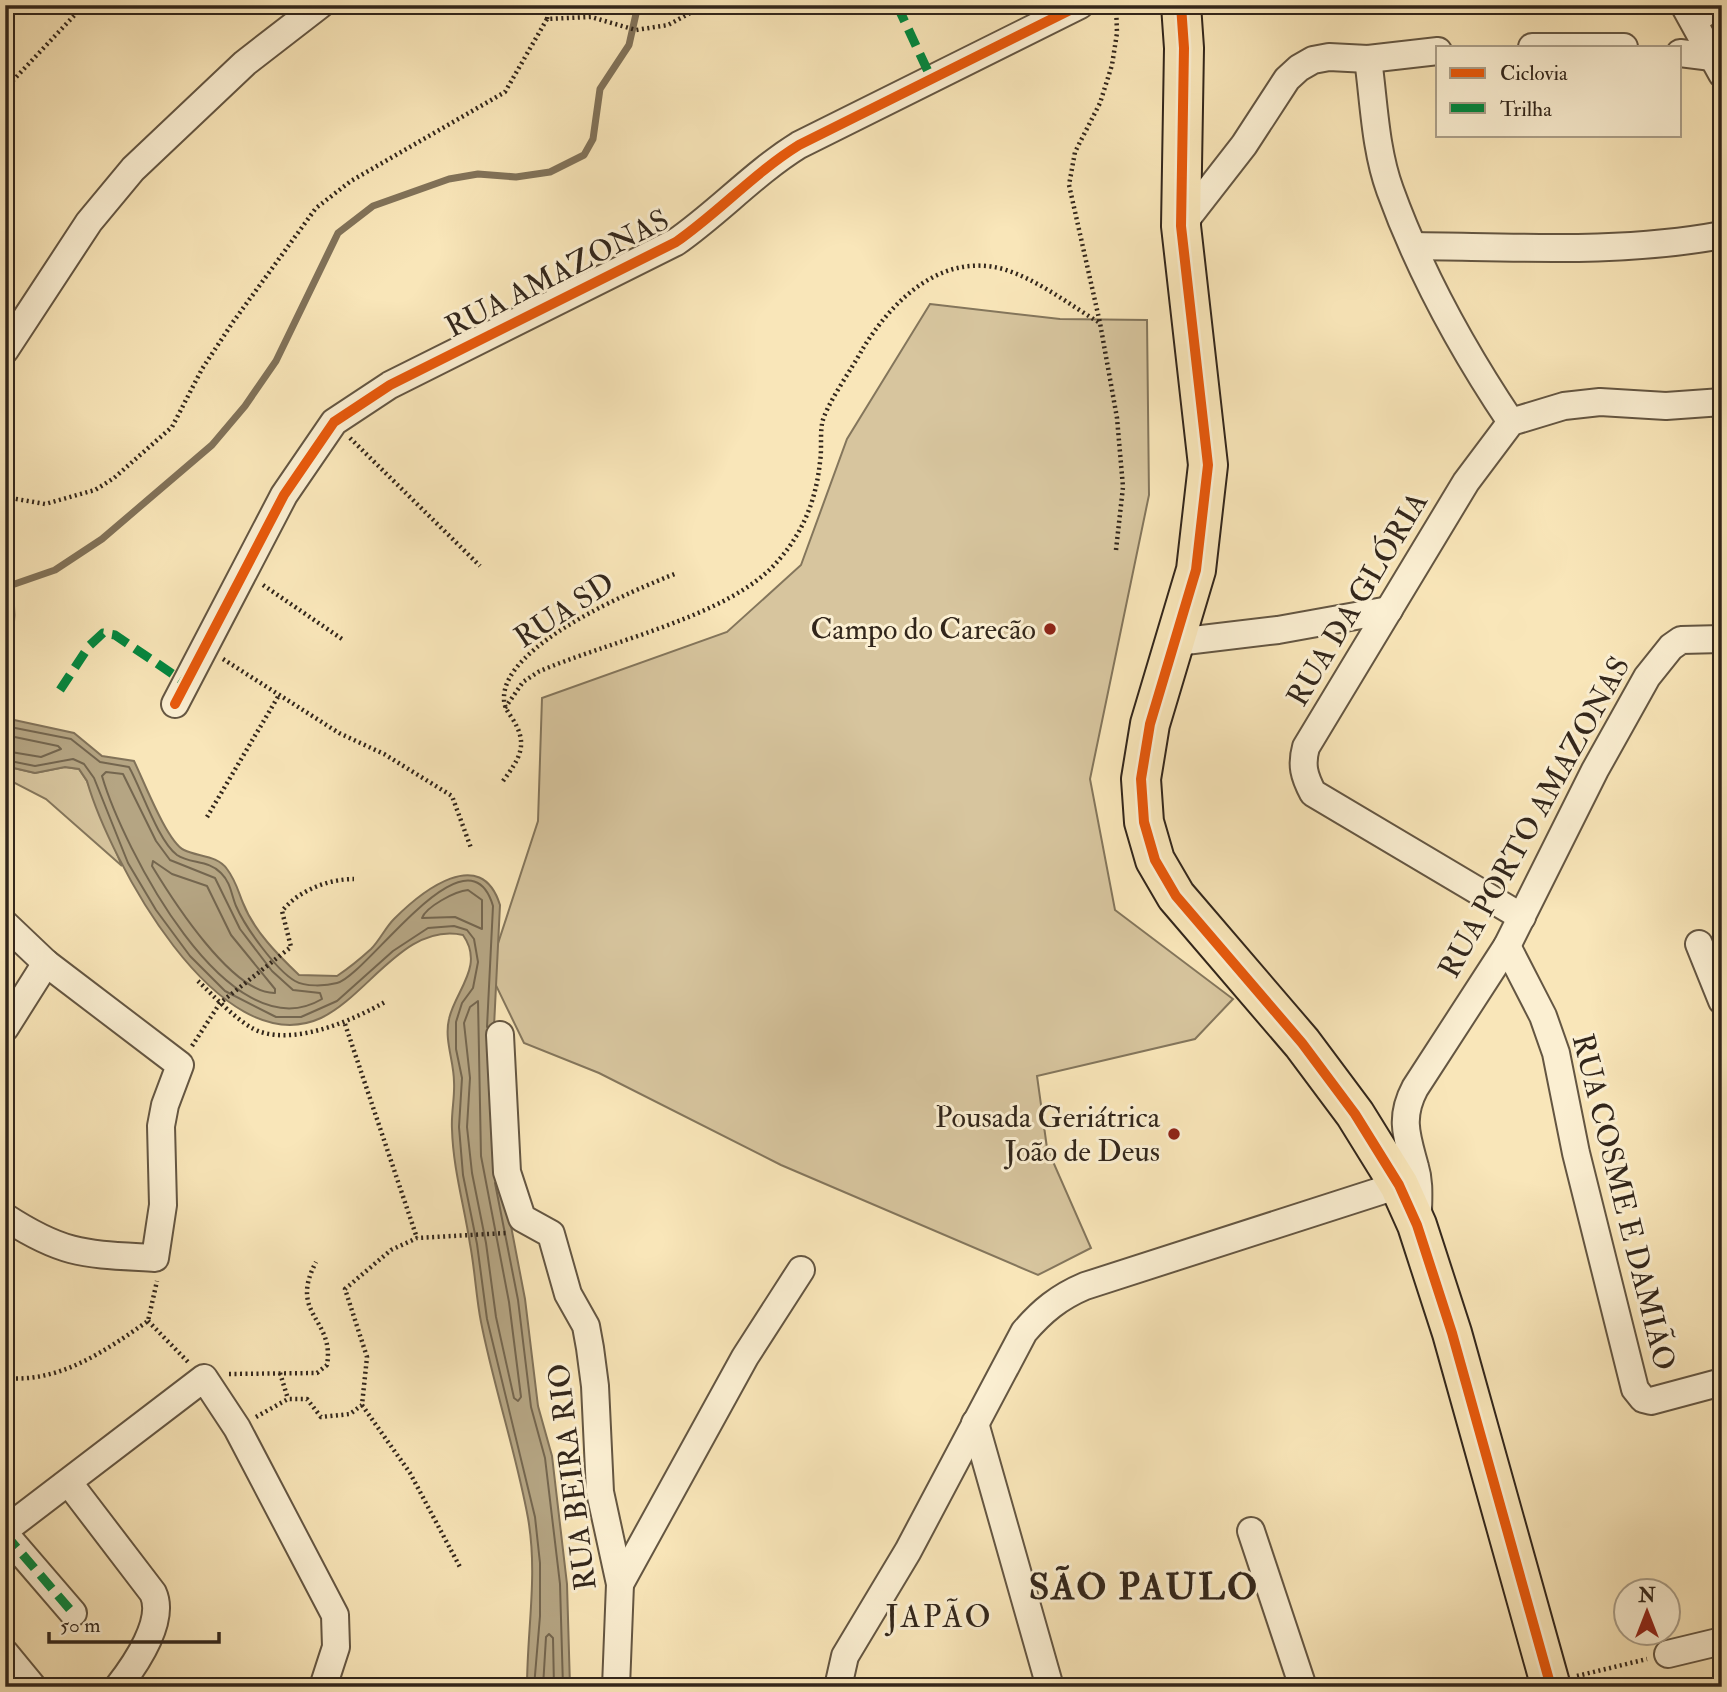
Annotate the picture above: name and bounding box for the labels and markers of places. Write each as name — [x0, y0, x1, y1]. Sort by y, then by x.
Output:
place label: Campo do Carecão — [811, 611, 1036, 648]
marker: Campo do Carecão — [1042, 621, 1058, 637]
place label: Pousada Geriátrica João de Deus — [935, 1099, 1161, 1170]
marker: Pousada Geriátrica João de Deus — [1166, 1126, 1182, 1142]

